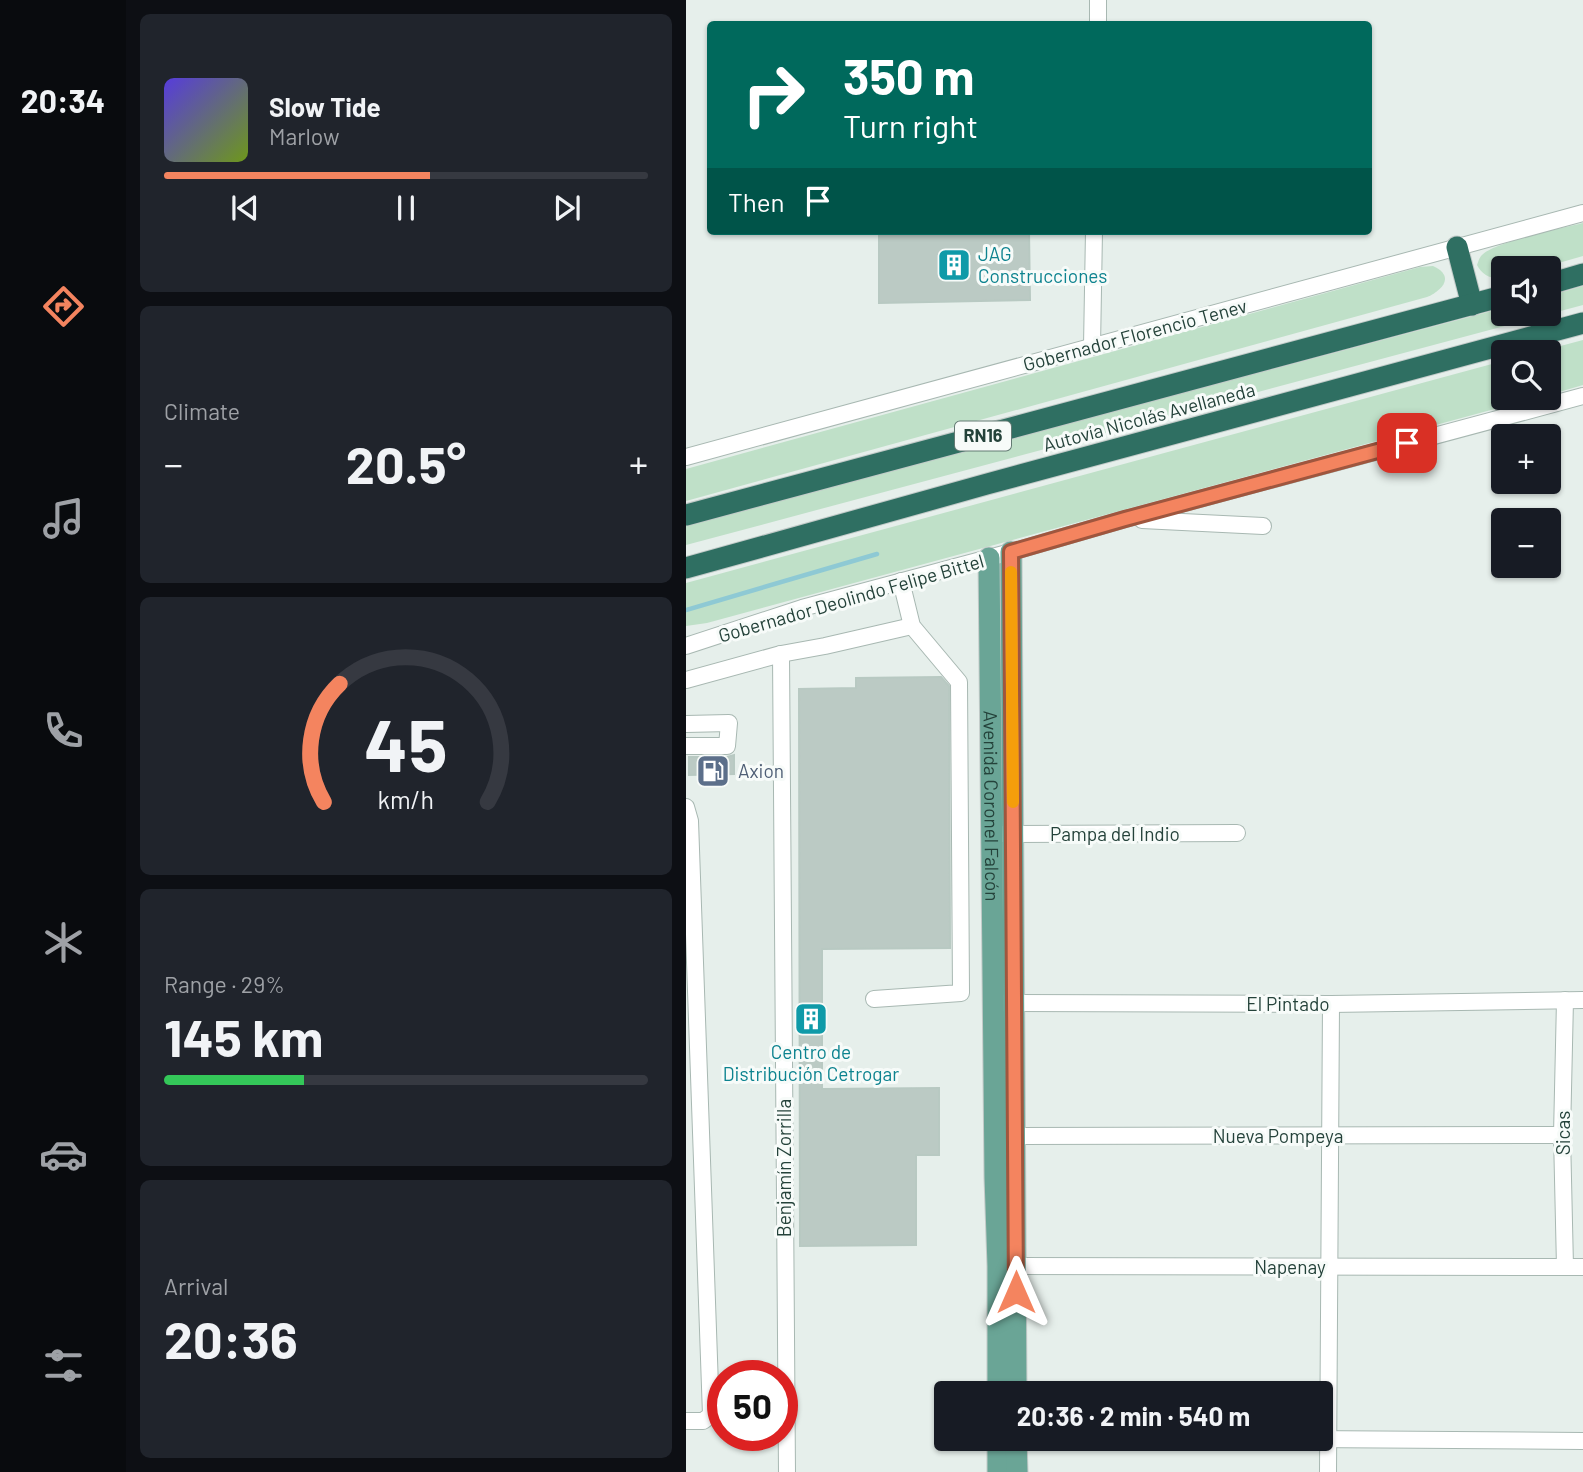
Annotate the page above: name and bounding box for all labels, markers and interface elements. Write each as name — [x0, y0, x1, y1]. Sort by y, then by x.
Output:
text: 350 m — [843, 46, 975, 105]
icon: right — [728, 49, 819, 140]
text: 20:34 — [21, 81, 105, 119]
text: Slow Tide — [269, 91, 381, 122]
text: Turn right — [843, 106, 978, 144]
text: Marlow — [269, 122, 340, 150]
icon: arrive — [799, 182, 837, 220]
text: Then — [728, 186, 785, 217]
icon: previous — [226, 189, 264, 227]
icon: pause — [387, 189, 425, 227]
icon: next — [548, 189, 586, 227]
place label: JAG Construcciones — [978, 242, 1107, 287]
building icon: JAG Construcciones — [935, 246, 973, 284]
map controls — [1491, 256, 1561, 578]
button: sound — [1491, 256, 1561, 326]
icon: directions — [39, 282, 88, 331]
street label: Gobernador Florencio Tenev — [1020, 294, 1249, 375]
button: search — [1491, 340, 1561, 410]
street label: Autovía Nicolás Avellaneda — [1040, 377, 1257, 456]
text: Climate — [164, 397, 240, 425]
pin — [1377, 413, 1437, 473]
road number: RN16 — [955, 422, 1011, 450]
icon: arrive — [1388, 424, 1426, 462]
button: + — [1491, 424, 1561, 494]
text: 20.5° — [346, 432, 466, 494]
text: − — [164, 440, 183, 486]
text: + — [629, 440, 648, 486]
icon: music — [39, 494, 88, 543]
button: − — [1491, 508, 1561, 578]
street label: Gobernador Deolindo Felipe Bittel — [715, 549, 986, 647]
text: 45 — [364, 699, 448, 787]
icon: phone — [39, 706, 88, 755]
street label: Avenida Coronel Falcón — [979, 710, 1004, 902]
fuel station icon: Axion — [694, 752, 732, 790]
place label: Axion — [738, 759, 784, 782]
text: km/h — [378, 784, 434, 814]
street label: Pampa del Indio — [1050, 822, 1180, 845]
icon: climate — [39, 918, 88, 967]
text: Range · 29% — [164, 970, 285, 998]
street label: El Pintado — [1246, 992, 1330, 1015]
building icon: Centro de Distribución Cetrogar — [792, 1000, 830, 1038]
text: 145 km — [164, 1005, 323, 1067]
place label: Centro de Distribución Cetrogar — [723, 1040, 899, 1085]
street label: Benjamín Zorrilla — [772, 1099, 795, 1237]
street label: Sicas — [1551, 1111, 1574, 1155]
street label: Nueva Pompeya — [1213, 1124, 1343, 1147]
icon: car — [39, 1130, 88, 1179]
position arrow — [979, 1255, 1053, 1329]
street label: Napenay — [1254, 1255, 1326, 1278]
text: Arrival — [164, 1272, 228, 1300]
text: 20:36 — [164, 1307, 298, 1369]
icon: filters — [39, 1341, 88, 1390]
speed limit sign: 50 — [707, 1360, 798, 1451]
text: 20:36 · 2 min · 540 m — [1017, 1400, 1250, 1431]

